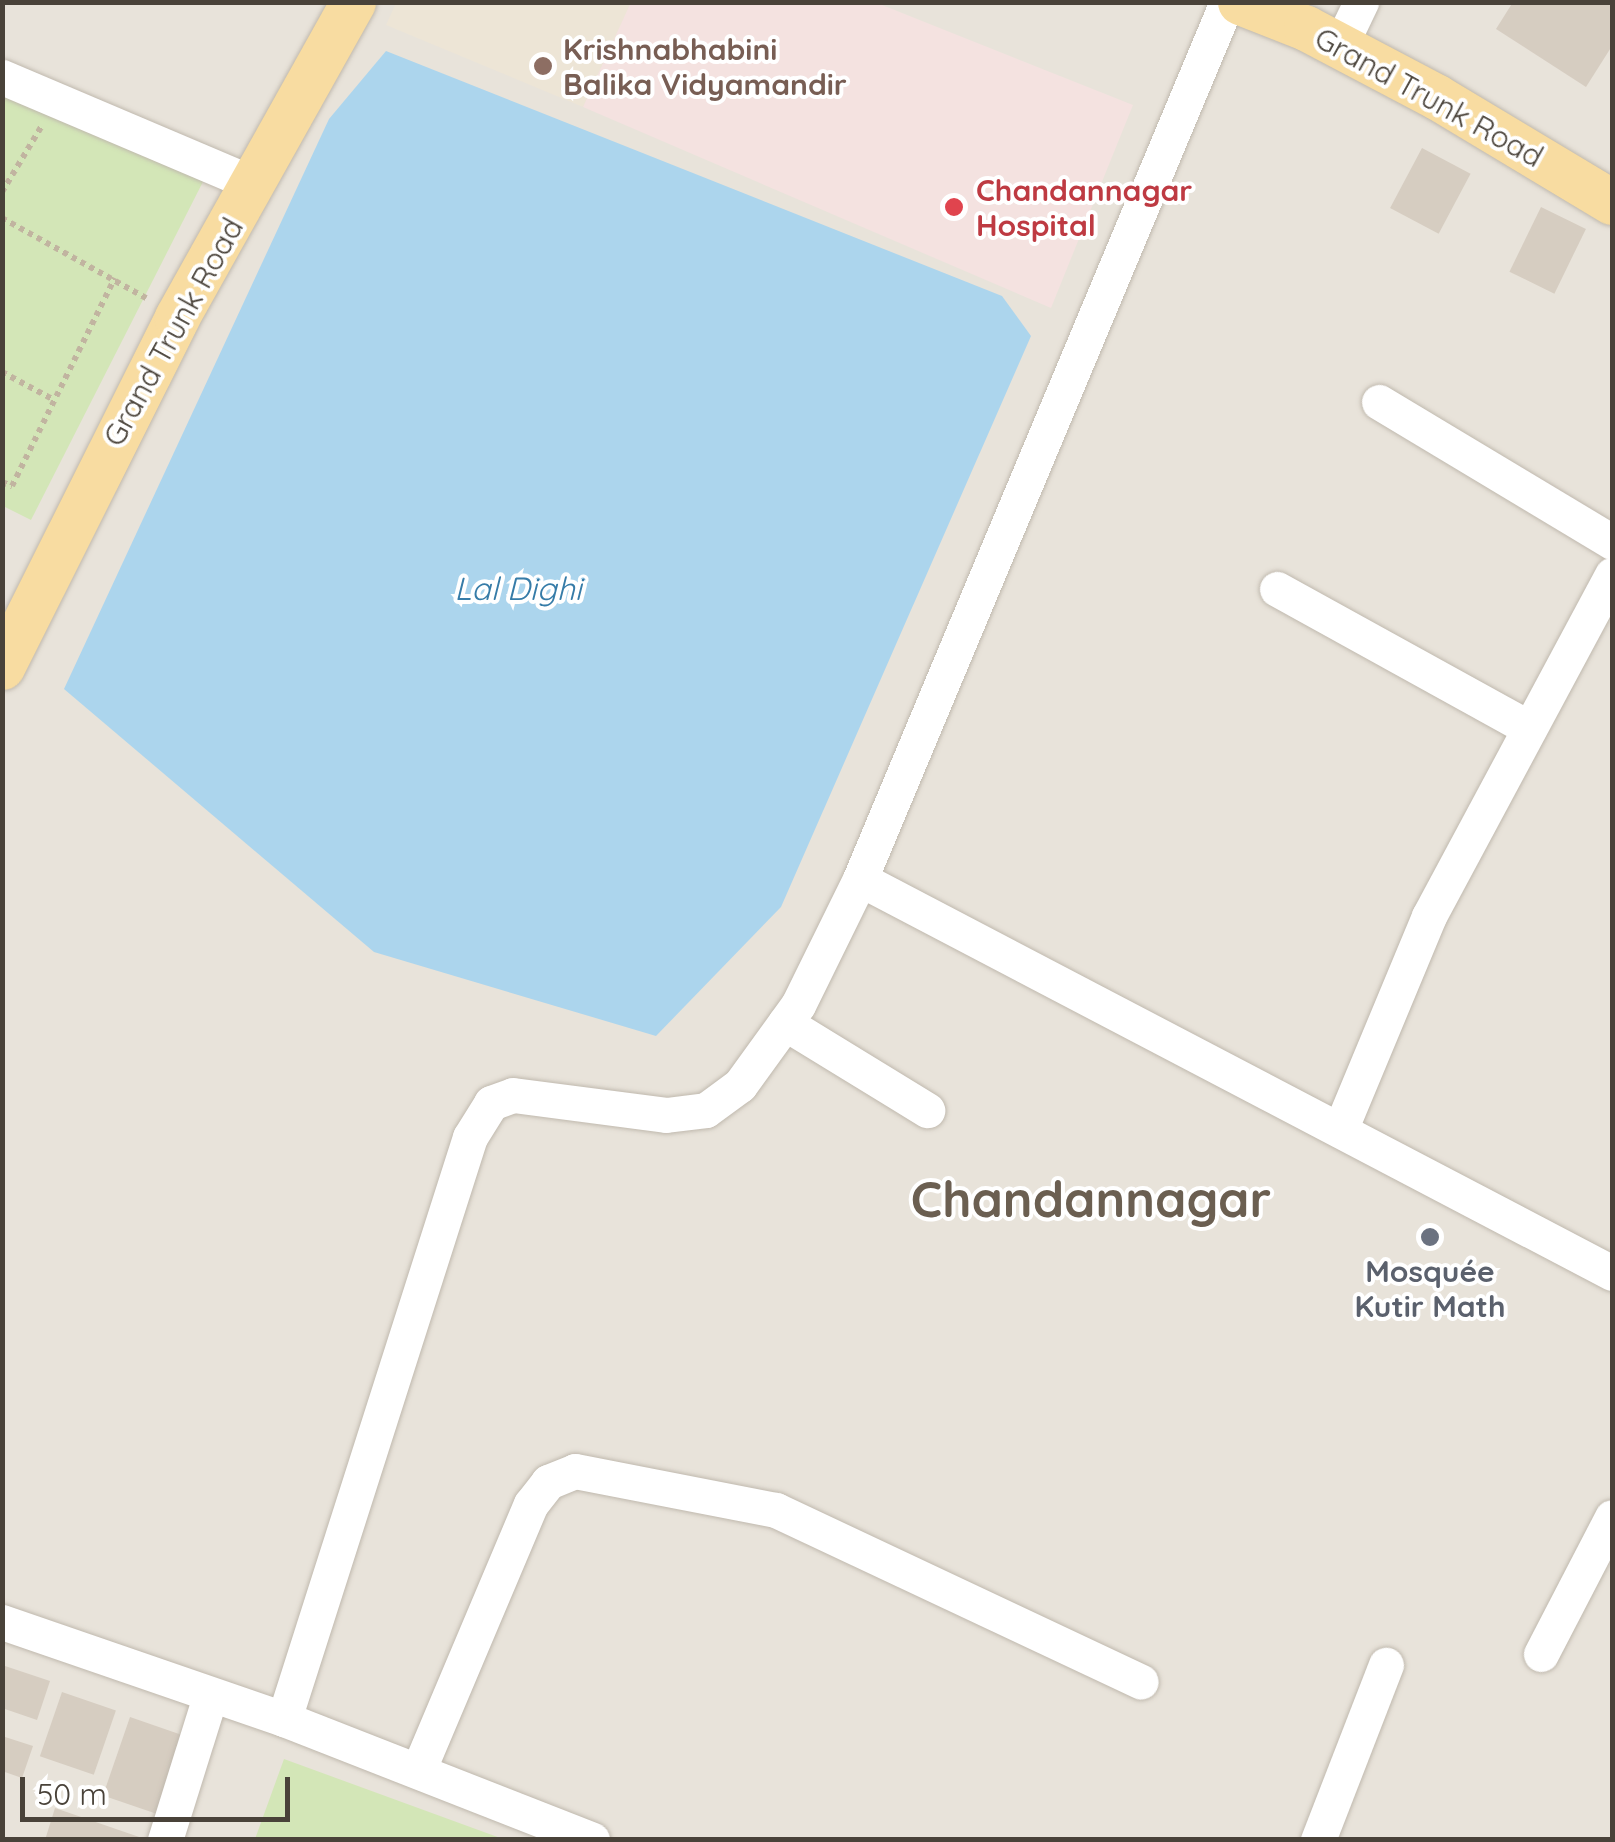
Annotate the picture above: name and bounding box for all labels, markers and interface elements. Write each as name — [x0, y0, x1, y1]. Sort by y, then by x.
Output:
street label: Grand Trunk Road — [1309, 19, 1549, 175]
place label: Krishnabhabini Balika Vidyamandir — [563, 31, 847, 102]
marker: Krishnabhabini Balika Vidyamandir — [532, 55, 554, 77]
place label: Chandannagar Hospital — [976, 172, 1192, 242]
marker: Chandannagar Hospital — [941, 194, 967, 220]
street label: Grand Trunk Road — [95, 212, 251, 452]
water label: Lal Dighi — [454, 569, 582, 607]
district label: Chandannagar — [911, 1169, 1271, 1229]
marker: Mosquée Kutir Math — [1419, 1226, 1441, 1248]
place label: Mosquée Kutir Math — [1355, 1253, 1505, 1324]
scale bar — [25, 1757, 295, 1819]
text: 50 m — [37, 1775, 107, 1813]

